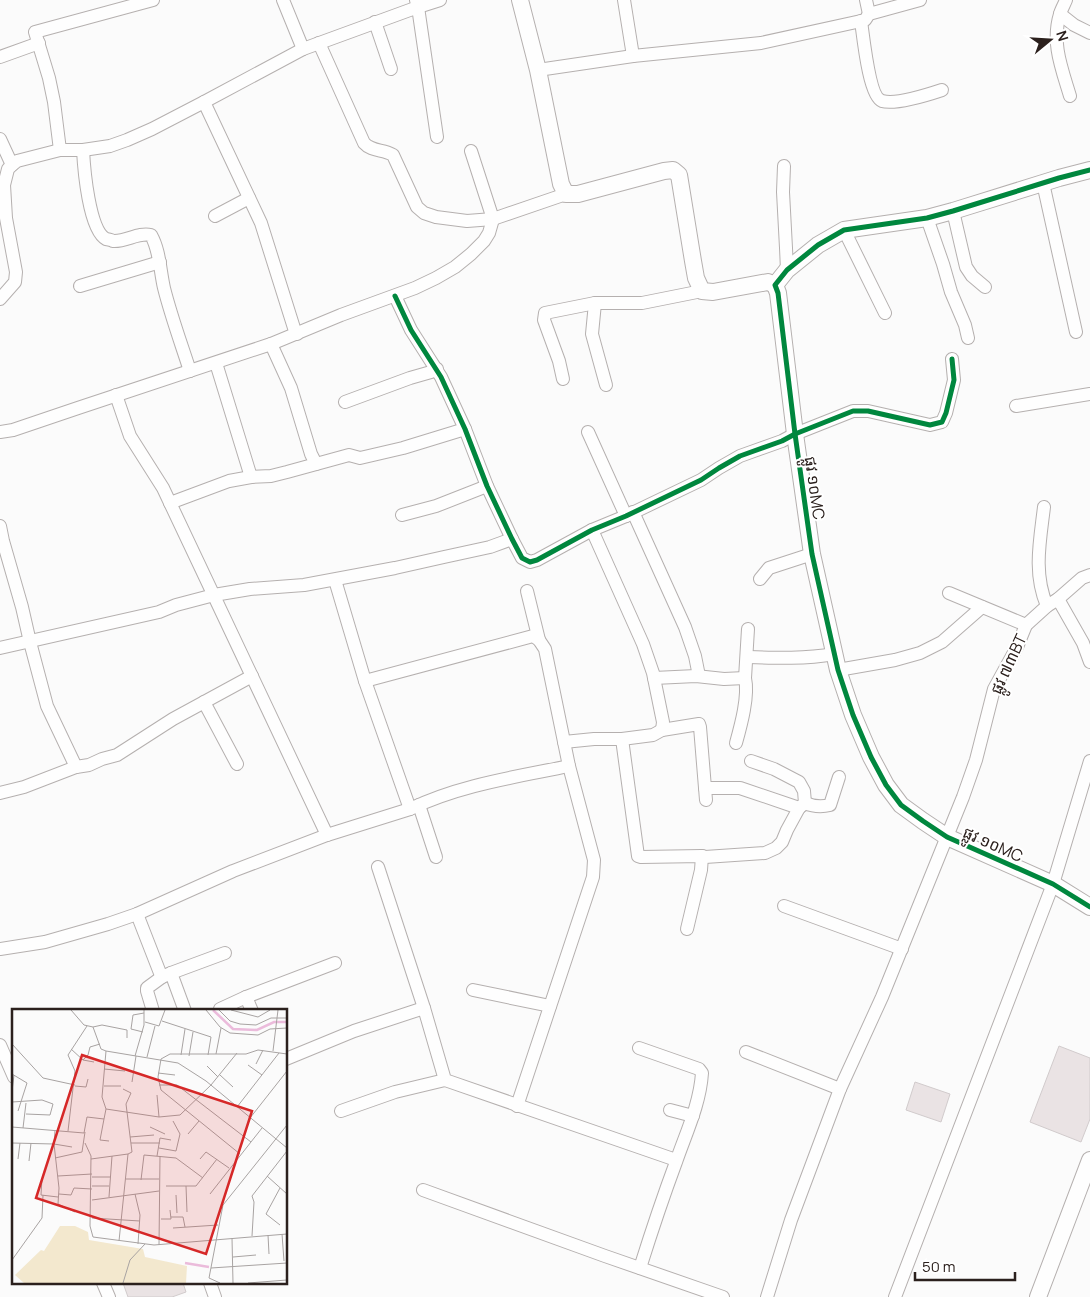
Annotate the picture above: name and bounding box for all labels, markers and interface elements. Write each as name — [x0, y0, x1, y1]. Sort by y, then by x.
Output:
north arrow — [1025, 15, 1075, 65]
text: N — [1052, 28, 1073, 44]
street label: ផ្លូវ ១០MC — [796, 455, 830, 522]
street label: ផ្លូវ ៧៣BT — [985, 630, 1035, 699]
street label: ផ្លូវ ១០MC — [958, 821, 1027, 870]
inset map — [12, 1009, 288, 1284]
scale bar — [915, 1250, 1015, 1282]
text: 50 m — [922, 1256, 956, 1277]

